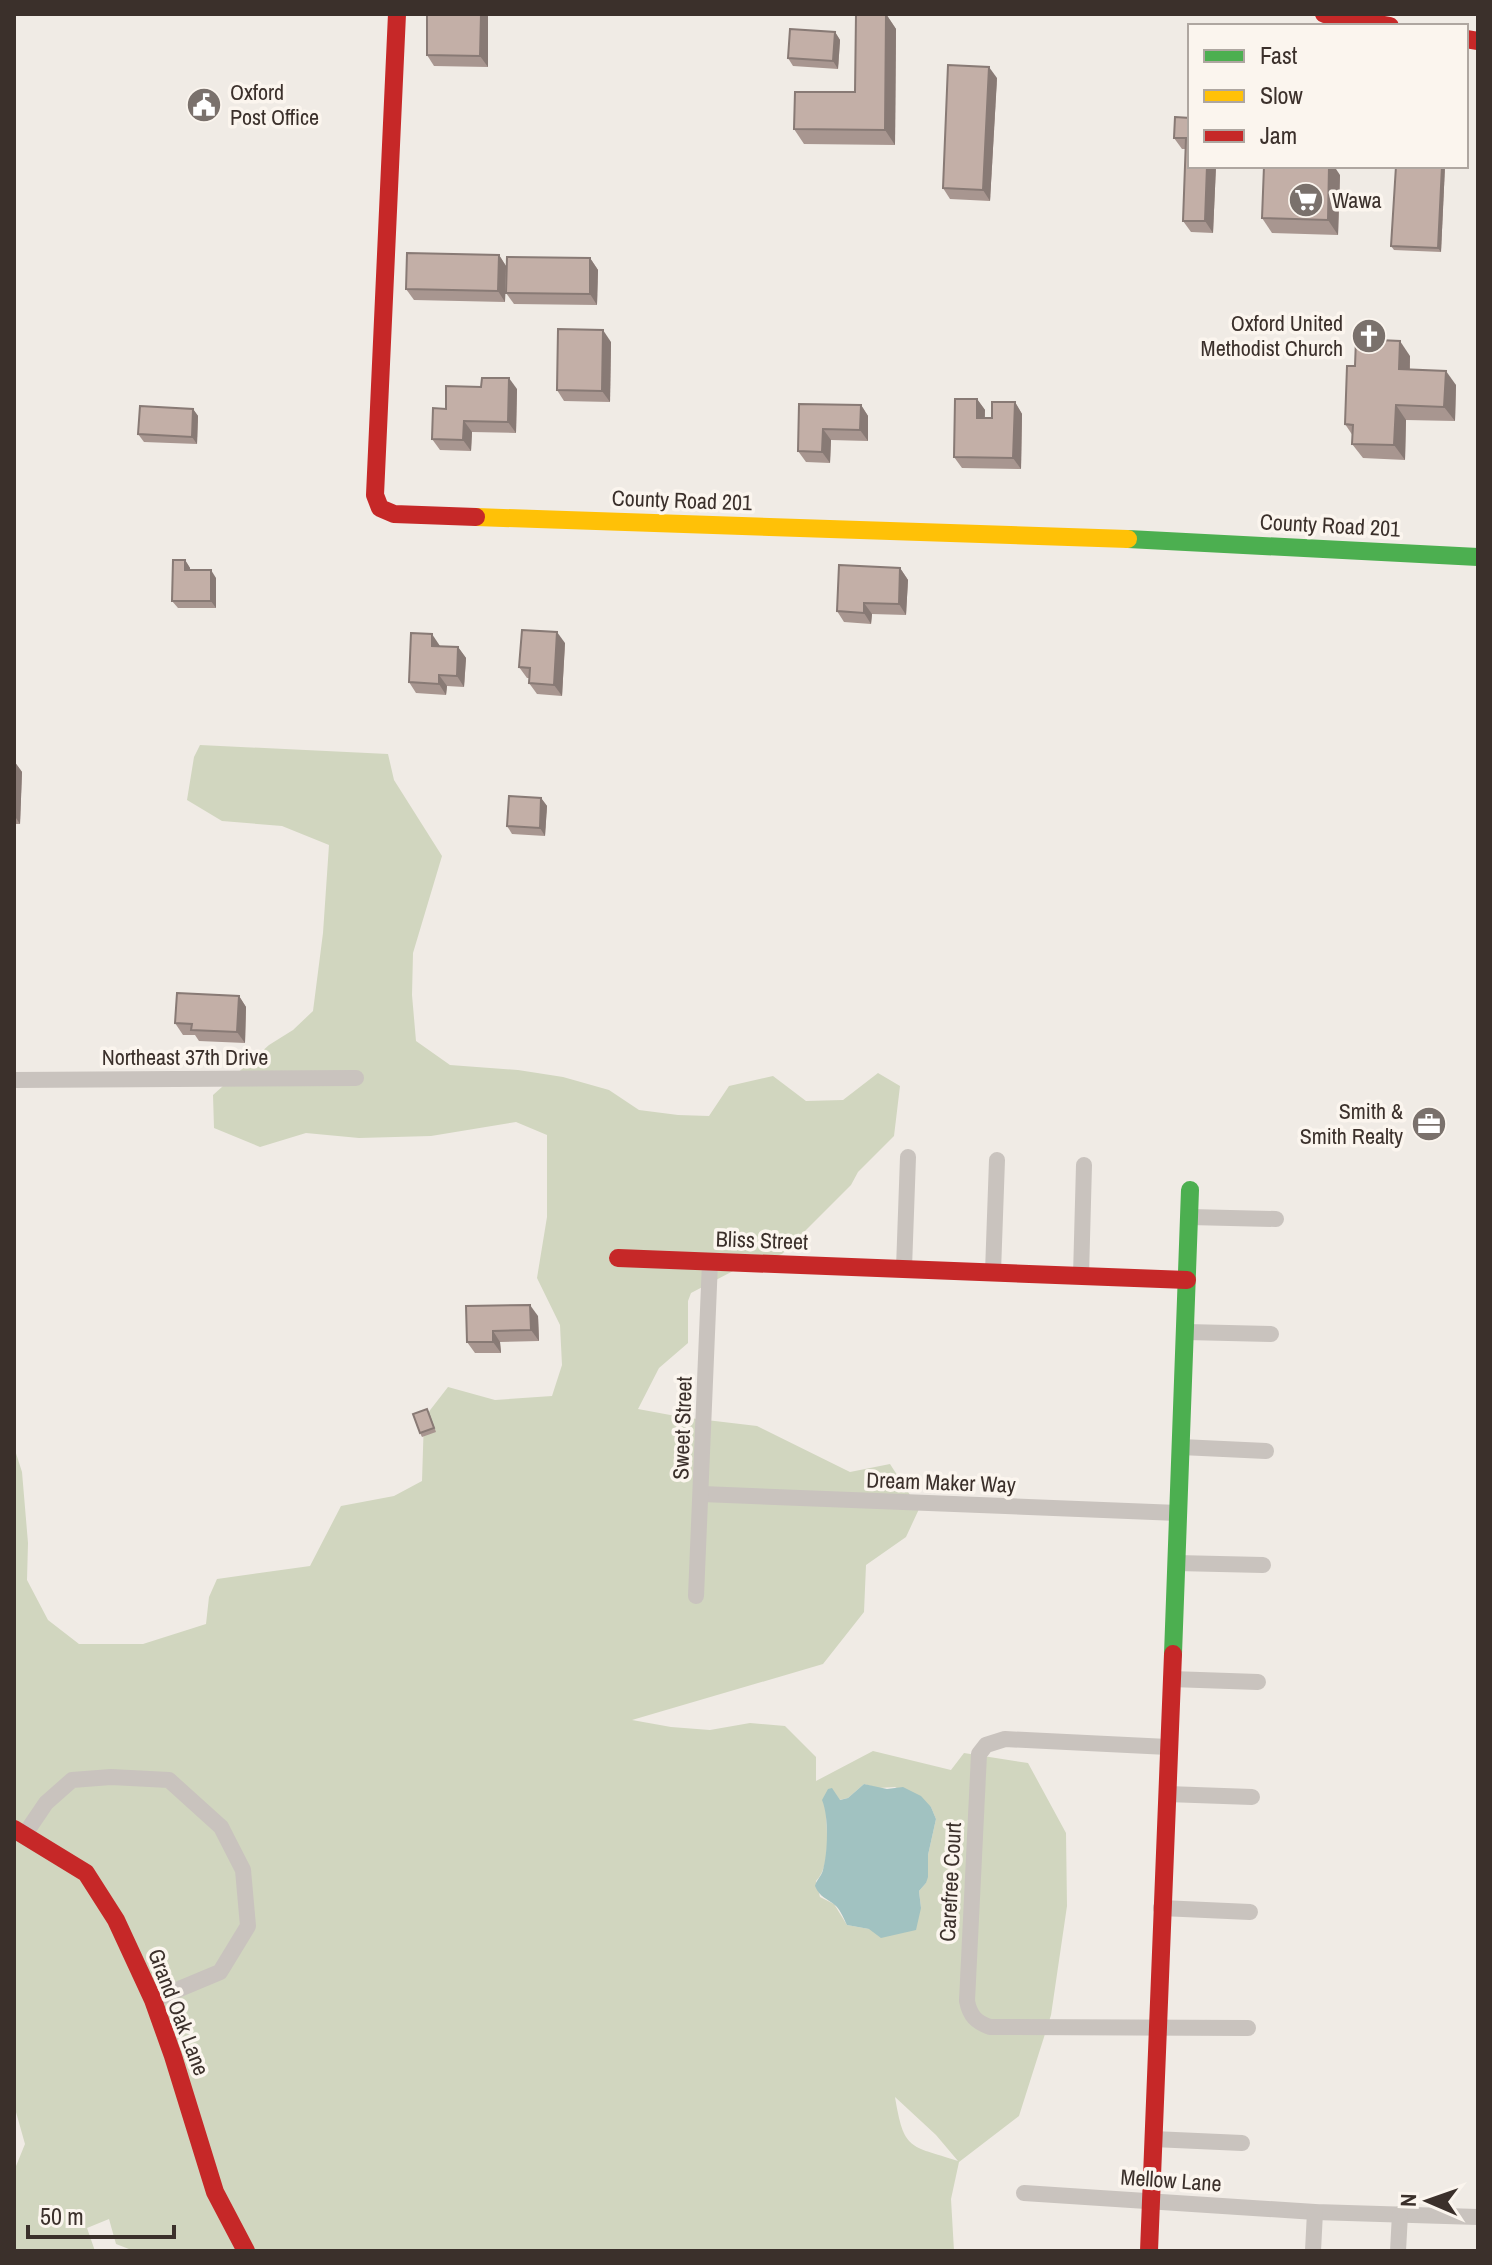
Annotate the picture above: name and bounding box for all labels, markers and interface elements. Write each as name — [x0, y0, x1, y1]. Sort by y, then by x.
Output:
legend — [1188, 24, 1468, 168]
text: Fast — [1260, 39, 1298, 71]
place label: Oxford Post Office — [230, 77, 319, 132]
text: Slow — [1260, 79, 1303, 111]
public building icon: Oxford Post Office — [185, 86, 223, 124]
text: Jam — [1260, 119, 1297, 151]
supermarket icon: Wawa — [1287, 181, 1325, 219]
place label: Wawa — [1332, 185, 1381, 215]
place label: Oxford United Methodist Church — [1201, 308, 1343, 363]
church icon: Oxford United Methodist Church — [1350, 317, 1388, 355]
street label: County Road 201 — [611, 483, 753, 517]
street label: County Road 201 — [1259, 506, 1401, 544]
street label: Northeast 37th Drive — [102, 1042, 268, 1072]
place label: Smith & Smith Realty — [1300, 1096, 1403, 1151]
office icon: Smith & Smith Realty — [1410, 1105, 1448, 1143]
street label: Bliss Street — [715, 1223, 809, 1257]
street label: Sweet Street — [665, 1376, 699, 1480]
street label: Dream Maker Way — [866, 1464, 1016, 1500]
street label: Carefree Court — [932, 1822, 968, 1942]
street label: Grand Oak Lane — [141, 1944, 217, 2080]
north arrow — [1388, 2161, 1468, 2241]
street label: Mellow Lane — [1119, 2162, 1223, 2198]
scale bar — [28, 2189, 174, 2239]
text: N — [1393, 2193, 1423, 2207]
text: 50 m — [40, 2200, 84, 2232]

